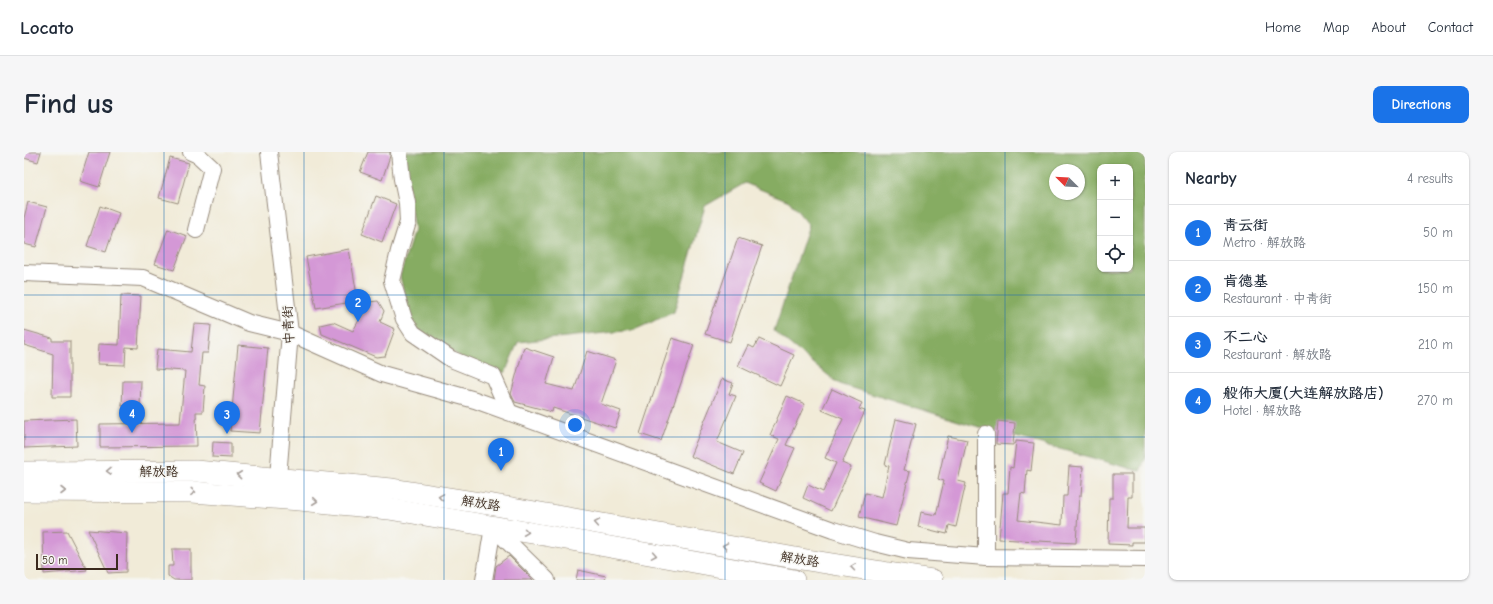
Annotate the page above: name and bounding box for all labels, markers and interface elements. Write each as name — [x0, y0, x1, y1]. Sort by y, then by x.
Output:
text: Locato — [20, 17, 74, 39]
text: Home — [1265, 19, 1301, 36]
text: Map — [1323, 19, 1349, 36]
text: About — [1371, 19, 1406, 36]
text: Contact — [1428, 19, 1473, 36]
button: Directions — [1373, 86, 1469, 123]
text: Find us — [24, 88, 113, 120]
north arrow — [1049, 164, 1085, 200]
map controls — [1097, 164, 1133, 272]
button: + — [1097, 164, 1133, 200]
text: Nearby — [1185, 169, 1236, 188]
text: 4 results — [1407, 171, 1453, 186]
button: − — [1097, 200, 1133, 236]
text: 青云街 — [1223, 216, 1268, 234]
text: 1 — [1195, 225, 1201, 240]
text: 50 m — [1423, 225, 1453, 240]
text: Metro · 解放路 — [1223, 235, 1306, 250]
button: locate — [1097, 236, 1133, 272]
text: 肯德基 — [1223, 272, 1268, 290]
text: 2 — [1195, 281, 1201, 296]
text: 150 m — [1418, 281, 1453, 296]
pin: 2 — [345, 289, 371, 322]
text: Restaurant · 中青街 — [1223, 291, 1332, 306]
street label: 中青街 — [279, 305, 297, 345]
text: 不二心 — [1223, 328, 1268, 346]
text: 3 — [1195, 337, 1201, 352]
text: 210 m — [1418, 337, 1453, 352]
text: Restaurant · 解放路 — [1223, 347, 1332, 362]
text: 般佈大厦(大连解放路店) — [1223, 384, 1384, 402]
text: 4 — [1195, 393, 1201, 408]
text: 270 m — [1417, 393, 1453, 408]
pin: 4 — [119, 400, 145, 433]
pin: 3 — [214, 401, 240, 434]
text: Hotel · 解放路 — [1223, 403, 1302, 418]
your location — [565, 415, 585, 435]
pin: 1 — [488, 438, 514, 471]
street label: 解放路 — [139, 464, 179, 479]
one-way arrow — [106, 467, 112, 475]
one-way arrow — [236, 471, 242, 480]
one-way arrow — [60, 487, 66, 495]
one-way arrow — [190, 488, 196, 496]
one-way arrow — [438, 493, 444, 502]
street label: 解放路 — [461, 493, 501, 513]
one-way arrow — [312, 496, 318, 505]
one-way arrow — [593, 519, 600, 528]
one-way arrow — [523, 527, 529, 536]
one-way arrow — [721, 542, 728, 550]
street label: 解放路 — [780, 549, 820, 569]
one-way arrow — [651, 550, 657, 559]
scale bar — [36, 552, 118, 571]
text: 50 m — [42, 554, 67, 567]
one-way arrow — [850, 563, 856, 572]

